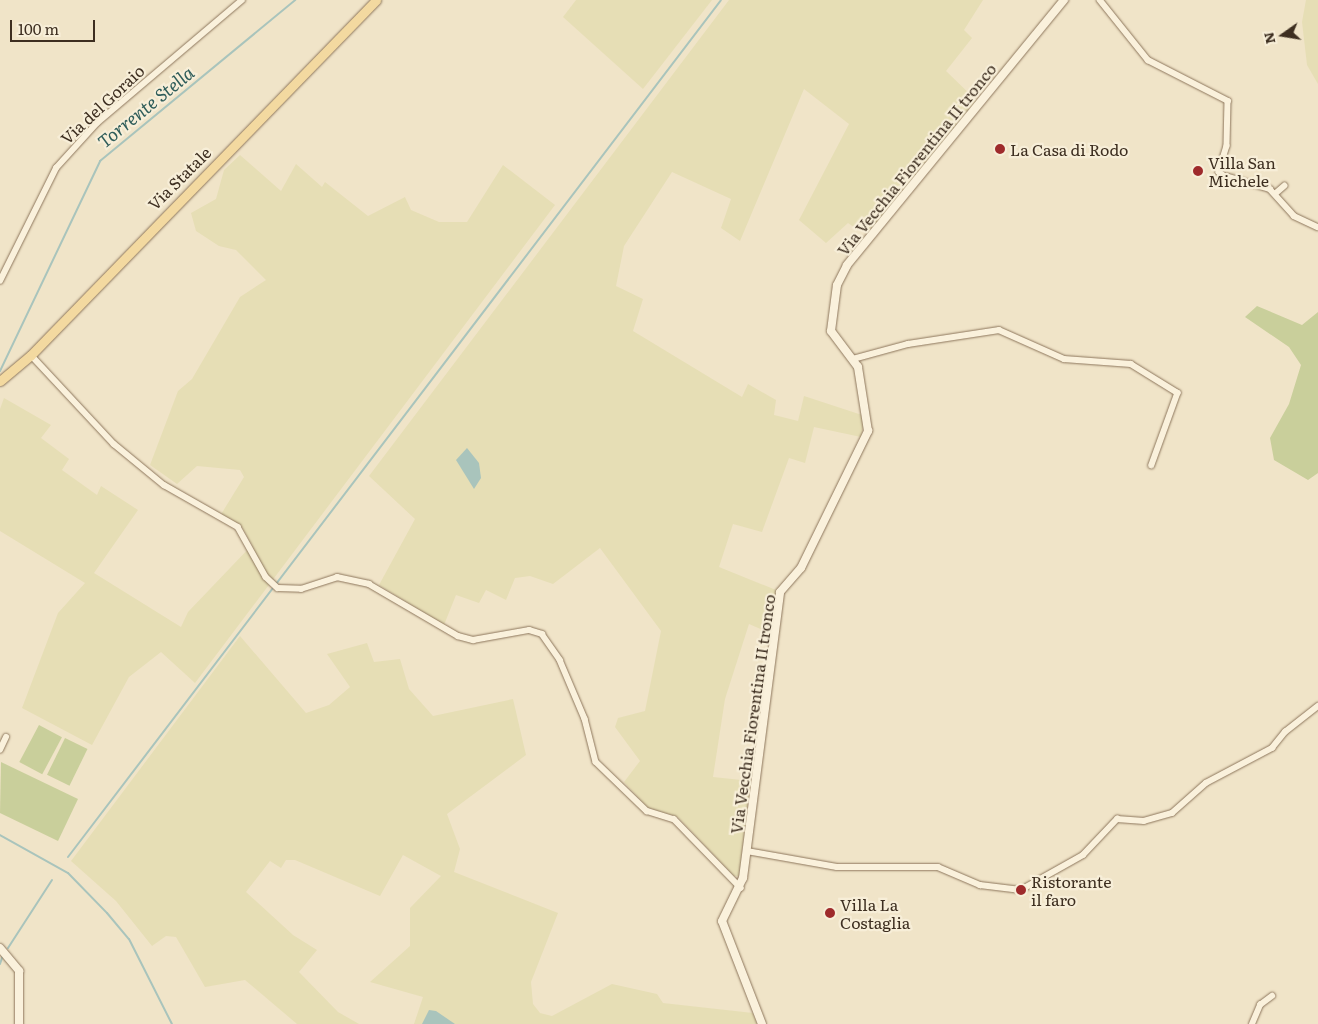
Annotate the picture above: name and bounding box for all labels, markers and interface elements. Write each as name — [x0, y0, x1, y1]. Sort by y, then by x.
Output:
scale bar — [12, 10, 98, 42]
north arrow — [1258, 10, 1308, 60]
text: 100 m — [18, 17, 59, 40]
text: N — [1257, 30, 1279, 46]
street label: Via Vecchia Fiorentina II tronco — [832, 59, 1000, 259]
street label: Via del Goraio — [56, 60, 148, 148]
water label: Torrente Stella — [94, 62, 198, 152]
place label: La Casa di Rodo — [1010, 139, 1128, 159]
street label: Via Statale — [144, 143, 214, 213]
marker: La Casa di Rodo — [994, 143, 1006, 155]
place label: Villa San Michele — [1208, 152, 1276, 190]
marker: Villa San Michele — [1192, 165, 1204, 177]
street label: Via Vecchia Fiorentina II tronco — [726, 593, 778, 835]
place label: Ristorante il faro — [1031, 871, 1111, 909]
marker: Ristorante il faro — [1015, 884, 1027, 896]
place label: Villa La Costaglia — [840, 894, 910, 932]
marker: Villa La Costaglia — [824, 907, 836, 919]

